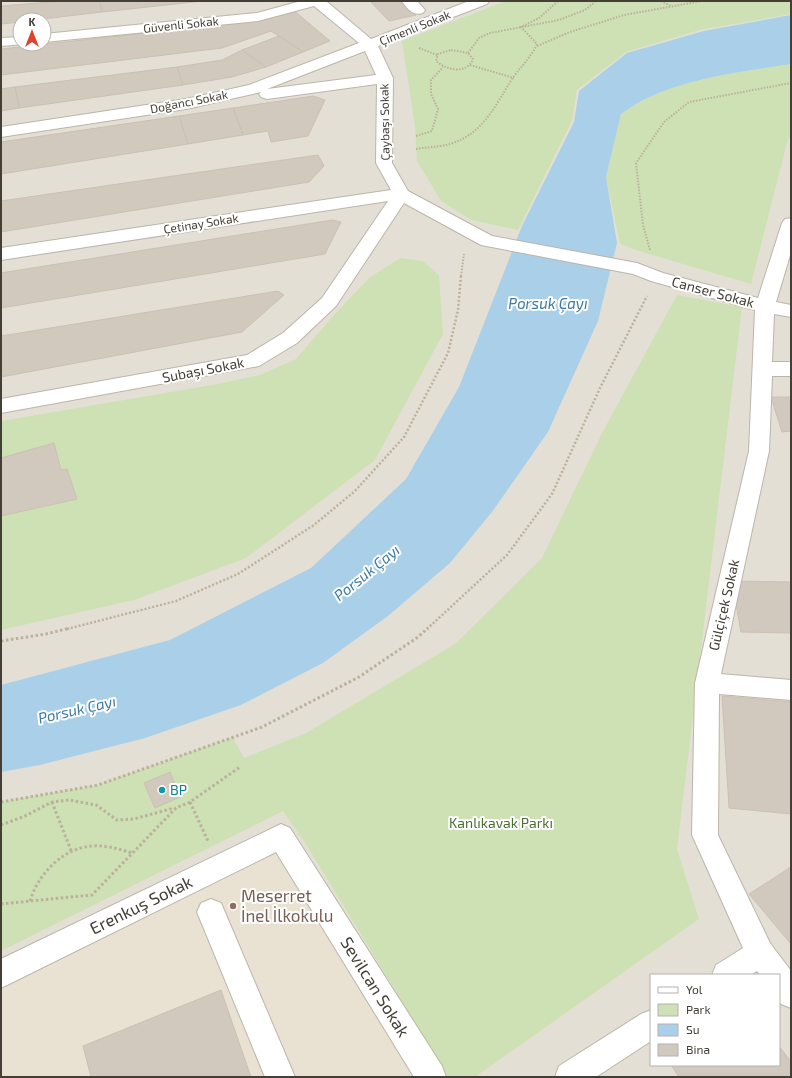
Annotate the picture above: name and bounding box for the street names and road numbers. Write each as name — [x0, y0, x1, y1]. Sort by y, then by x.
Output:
street label: Çimenli Sokak — [377, 6, 453, 49]
street label: Güvenli Sokak — [143, 13, 219, 35]
street label: Çaybaşı Sokak — [376, 83, 393, 161]
street label: Doğancı Sokak — [149, 87, 229, 115]
street label: Çetinay Sokak — [162, 210, 239, 237]
street label: Canser Sokak — [670, 272, 756, 311]
street label: Subaşı Sokak — [161, 353, 245, 387]
street label: Gülçiçek Sokak — [705, 557, 743, 653]
street label: Erenkuş Sokak — [86, 870, 196, 939]
street label: Sevilcan Sokak — [337, 933, 415, 1040]

